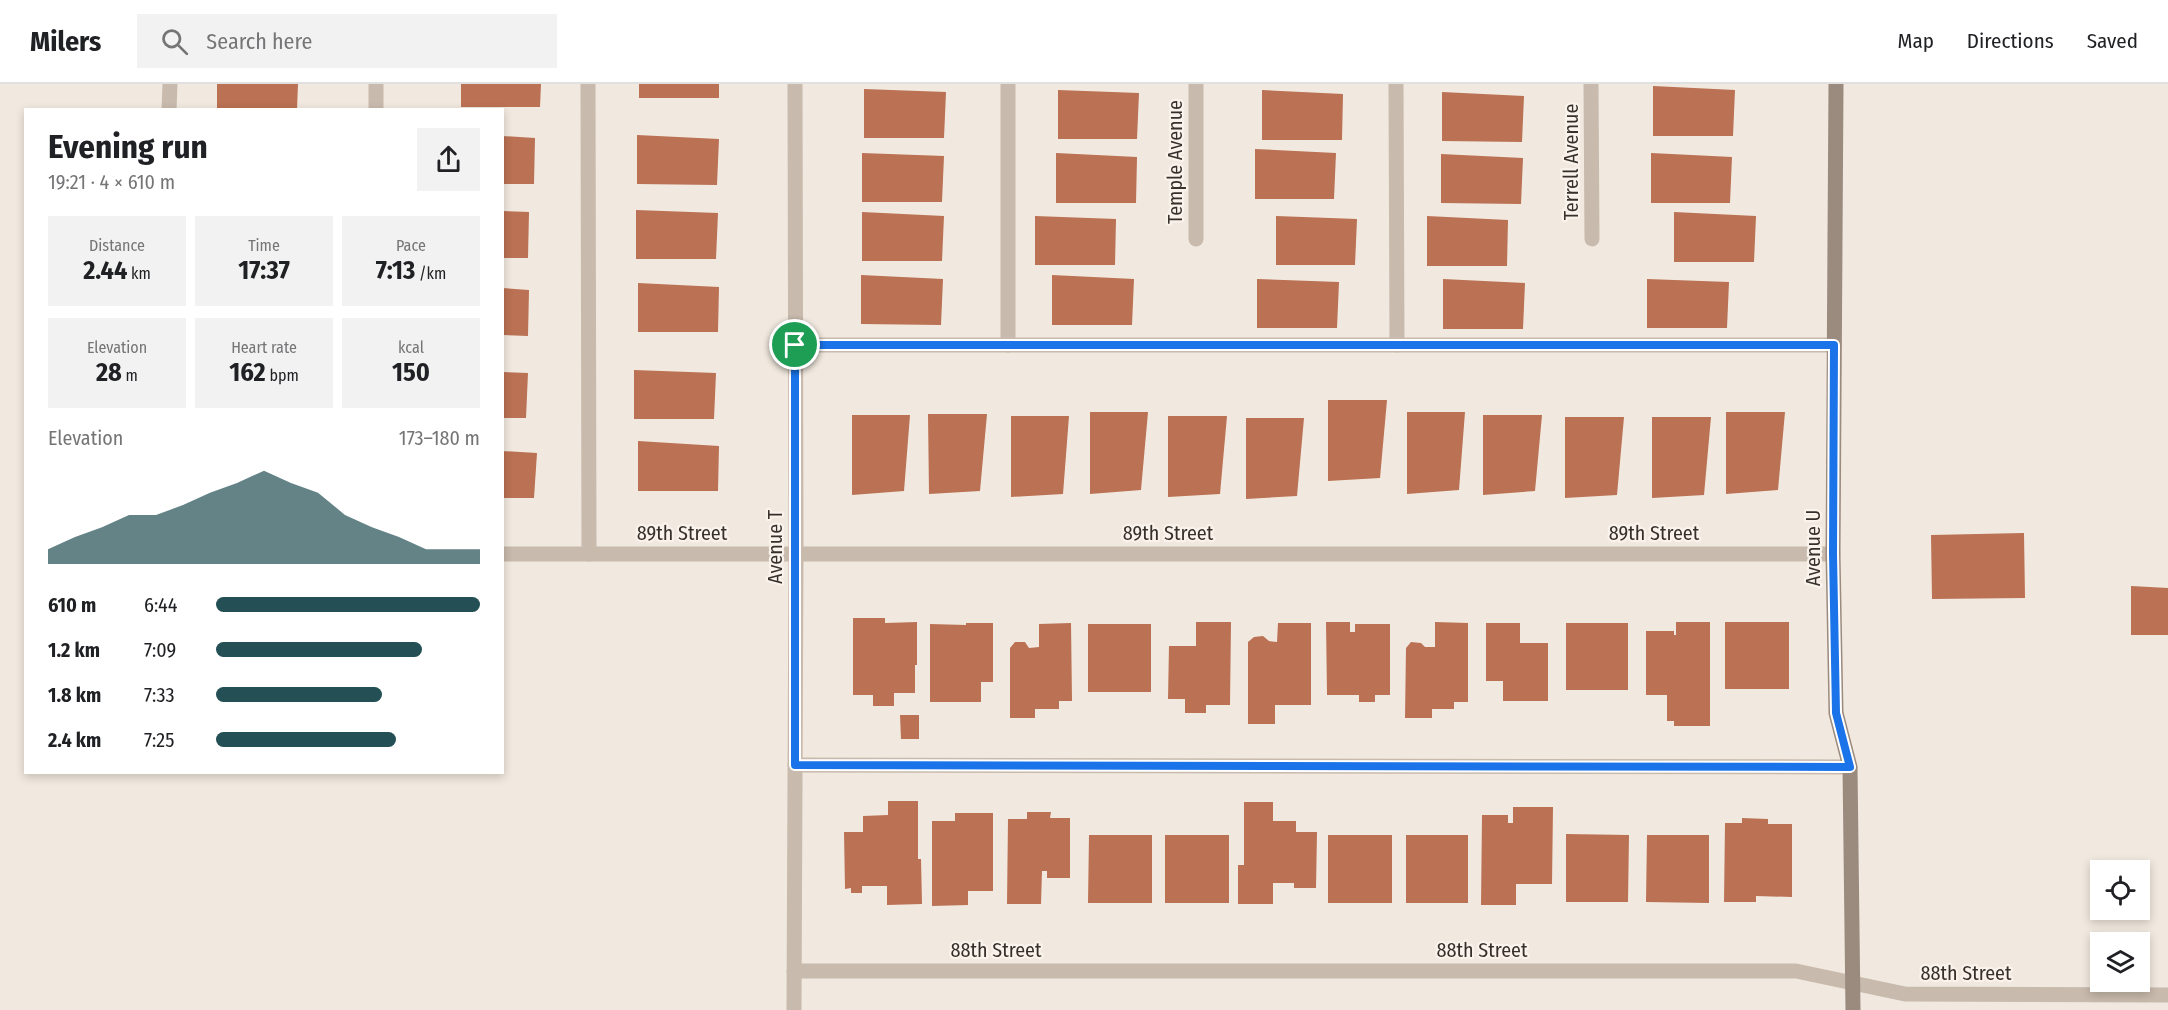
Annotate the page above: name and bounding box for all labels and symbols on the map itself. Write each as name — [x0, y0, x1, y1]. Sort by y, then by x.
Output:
street label: Temple Avenue — [1163, 100, 1187, 224]
street label: Terrell Avenue — [1559, 104, 1583, 220]
pin — [769, 319, 820, 370]
street label: Avenue T — [763, 509, 787, 584]
street label: Avenue U — [1801, 510, 1825, 586]
street label: 89th Street — [637, 521, 728, 545]
street label: 89th Street — [1123, 521, 1214, 545]
street label: 89th Street — [1609, 521, 1700, 545]
street label: 88th Street — [951, 938, 1042, 962]
street label: 88th Street — [1437, 938, 1528, 962]
street label: 88th Street — [1921, 961, 2012, 985]

